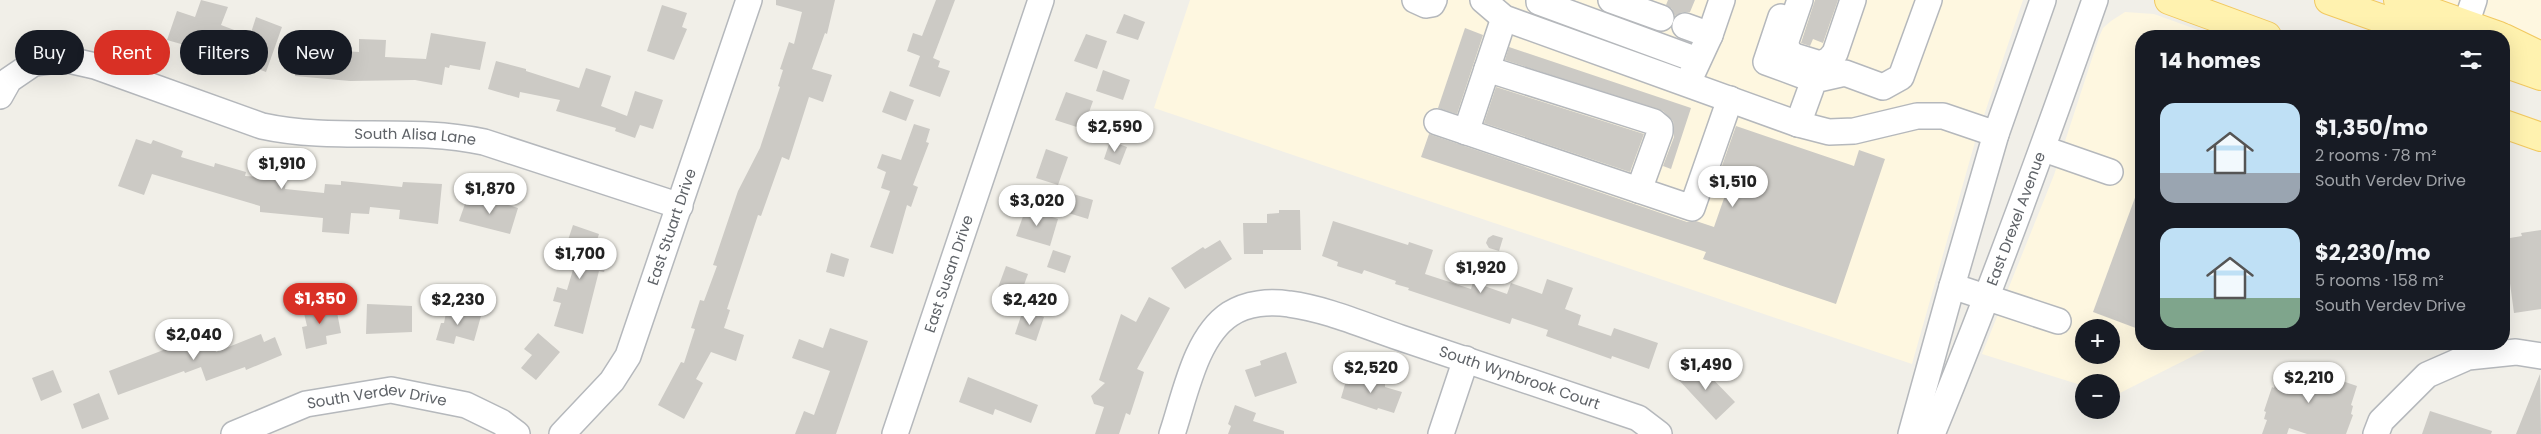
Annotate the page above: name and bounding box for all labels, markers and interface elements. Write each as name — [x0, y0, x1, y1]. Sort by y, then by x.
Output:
chip: Buy — [15, 30, 84, 75]
chip: Rent — [94, 30, 170, 75]
chip: Filters — [180, 30, 268, 75]
chip: New — [278, 30, 352, 75]
text: 14 homes — [2160, 46, 2261, 75]
icon: filters — [2457, 46, 2485, 74]
pin: $2,590 — [1074, 110, 1156, 153]
text: $1,350/mo — [2315, 113, 2428, 142]
text: $2,590 — [1088, 115, 1142, 138]
street label: South Alisa Lane — [354, 123, 478, 150]
icon: home — [2200, 123, 2260, 183]
text: 2 rooms · 78 m² — [2315, 144, 2437, 167]
pin: $1,910 — [241, 148, 323, 190]
street label: East Drexel Avenue — [1981, 149, 2050, 289]
text: $1,910 — [258, 152, 306, 175]
street label: East Stuart Drive — [642, 166, 701, 288]
pin: $1,510 — [1692, 166, 1774, 208]
text: South Verdev Drive — [2315, 169, 2466, 192]
text: $1,510 — [1709, 170, 1757, 193]
pin: $1,870 — [449, 172, 531, 215]
text: $1,870 — [465, 177, 515, 200]
pin: $3,020 — [996, 184, 1078, 227]
text: $3,020 — [1010, 189, 1064, 212]
street label: East Susan Drive — [919, 212, 978, 335]
pin: $1,700 — [539, 238, 621, 280]
text: $2,230/mo — [2315, 238, 2430, 267]
text: $1,700 — [555, 242, 605, 265]
icon: home — [2200, 248, 2260, 308]
pin: $1,920 — [1440, 252, 1522, 294]
text: $1,920 — [1456, 256, 1506, 279]
text: 5 rooms · 158 m² — [2315, 269, 2444, 292]
pin: $1,350 — [279, 282, 361, 325]
pin: $2,230 — [417, 284, 499, 326]
pin: $2,420 — [989, 284, 1071, 326]
text: $1,350 — [294, 287, 346, 310]
text: $2,230 — [431, 288, 485, 311]
text: $2,420 — [1003, 288, 1057, 311]
text: South Verdev Drive — [2315, 294, 2466, 317]
pin: $2,040 — [153, 318, 235, 361]
map controls — [2075, 319, 2120, 419]
button: + — [2075, 319, 2120, 364]
text: $2,040 — [166, 323, 222, 346]
street label: South Wynbrook Court — [1436, 340, 1603, 414]
pin: $1,490 — [1665, 348, 1747, 391]
pin: $2,520 — [1330, 352, 1412, 394]
text: $1,490 — [1680, 353, 1732, 376]
text: $2,520 — [1344, 356, 1398, 379]
pin: $2,210 — [2268, 362, 2350, 404]
text: $2,210 — [2284, 366, 2334, 389]
button: − — [2075, 374, 2120, 419]
street label: South Verdev Drive — [305, 379, 449, 414]

